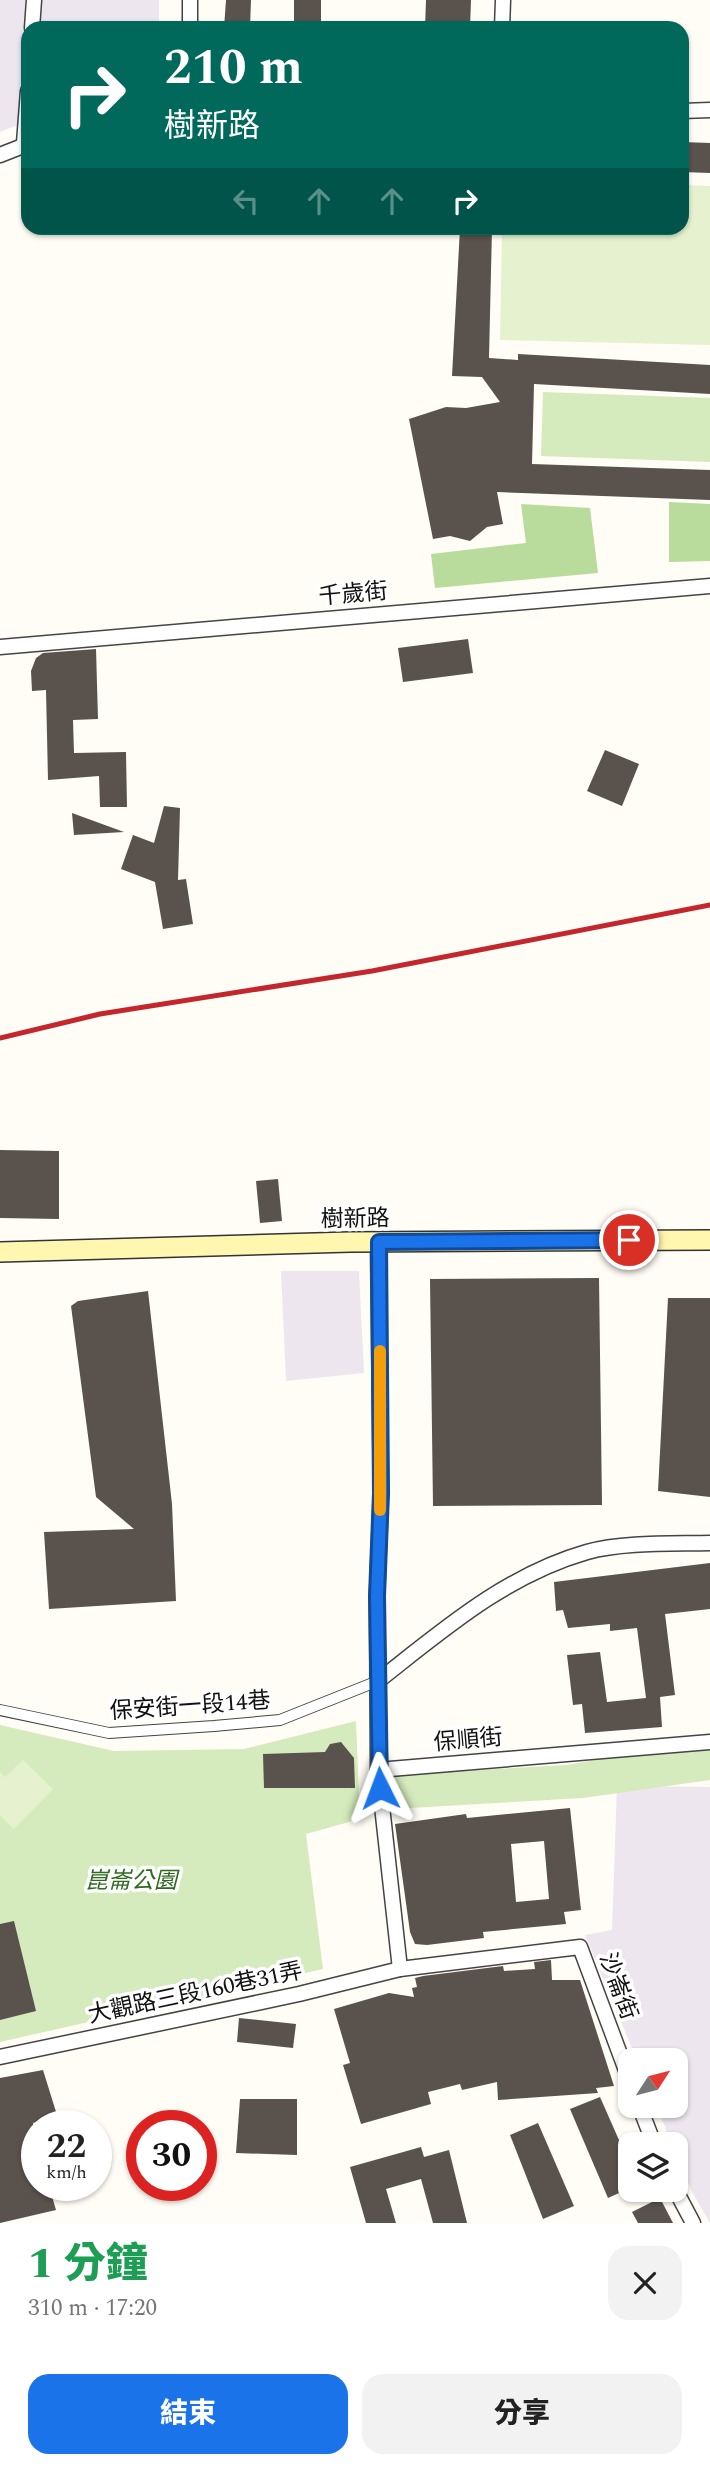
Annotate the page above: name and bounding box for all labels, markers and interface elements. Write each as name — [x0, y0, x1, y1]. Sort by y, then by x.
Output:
text: 210 m — [164, 31, 303, 106]
icon: right — [49, 49, 140, 140]
text: 樹新路 — [164, 102, 260, 151]
icon: left — [227, 182, 265, 220]
icon: ahead — [300, 182, 338, 220]
icon: ahead — [373, 182, 411, 220]
icon: right — [446, 182, 484, 220]
street label: 千歲街 — [317, 574, 389, 615]
street label: 樹新路 — [320, 1201, 390, 1238]
pin — [599, 1210, 659, 1270]
icon: arrive — [610, 1221, 648, 1259]
street label: 保安街一段14巷 — [109, 1683, 272, 1730]
street label: 保順街 — [432, 1720, 504, 1761]
position arrow — [343, 1751, 417, 1825]
park label: 崑崙公園 — [85, 1864, 180, 1899]
street label: 沙崙街 — [589, 1948, 646, 2025]
street label: 大觀路三段160巷31弄 — [85, 1954, 306, 2033]
north arrow — [618, 2048, 688, 2118]
map controls — [618, 2048, 688, 2202]
speed limit sign: 30 — [126, 2110, 217, 2201]
text: 22 — [47, 2120, 86, 2173]
button: layers — [618, 2132, 688, 2202]
text: km/h — [46, 2159, 87, 2186]
text: 1 分鐘 — [28, 2233, 148, 2296]
button: close — [608, 2246, 682, 2320]
text: 310 m · 17:20 — [28, 2291, 157, 2326]
button: 結束 — [28, 2374, 348, 2454]
button: 分享 — [362, 2374, 682, 2454]

